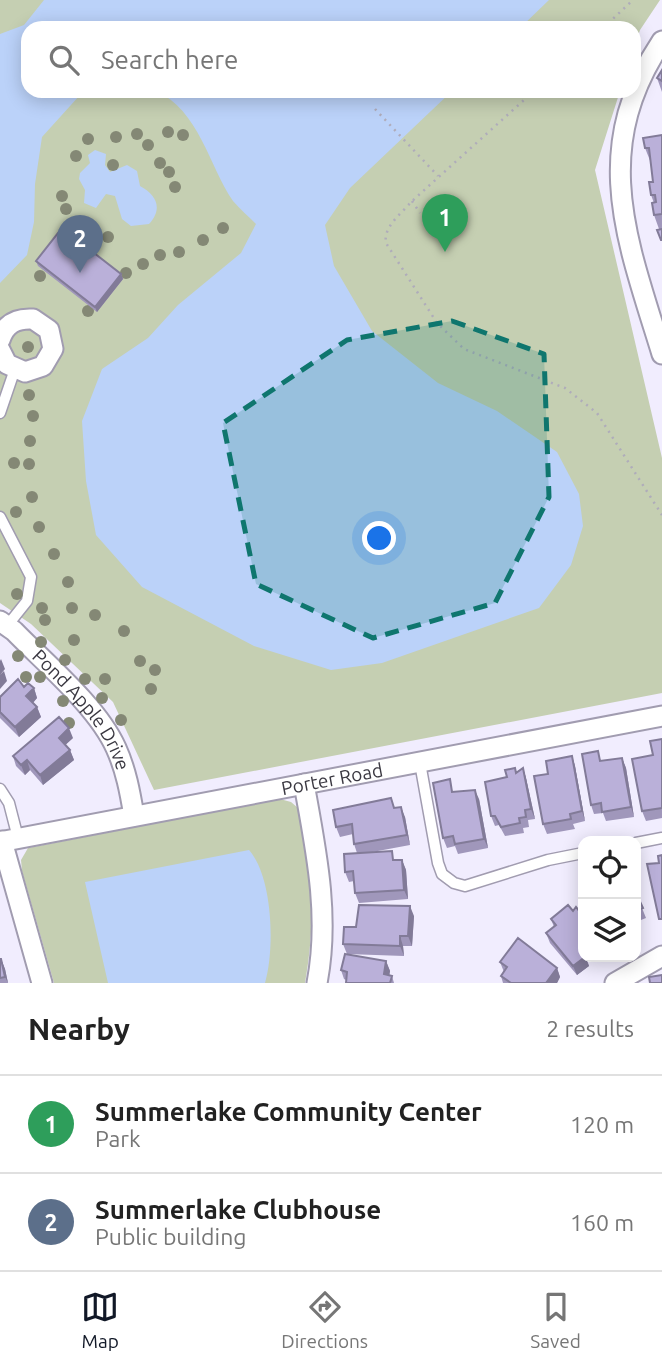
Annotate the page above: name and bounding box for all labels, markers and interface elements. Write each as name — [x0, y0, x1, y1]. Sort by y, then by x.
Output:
search box — [21, 21, 641, 98]
icon: search — [45, 41, 83, 79]
text: Search here — [101, 45, 238, 74]
pin: 1 — [422, 194, 468, 252]
pin: 2 — [57, 215, 103, 273]
your location — [362, 521, 396, 555]
street label: Pond Apple Drive — [28, 645, 135, 773]
street label: Porter Road — [279, 758, 385, 799]
map controls — [578, 836, 641, 962]
button: locate — [578, 836, 641, 899]
button: layers — [578, 899, 641, 962]
text: Nearby — [28, 1012, 130, 1046]
text: 2 results — [546, 1016, 634, 1041]
text: Summerlake Community Center — [95, 1097, 482, 1126]
text: 1 — [45, 1112, 57, 1137]
text: 120 m — [570, 1112, 634, 1137]
text: Park — [95, 1126, 141, 1151]
text: Summerlake Clubhouse — [95, 1195, 381, 1224]
text: 2 — [45, 1210, 57, 1235]
text: 160 m — [570, 1210, 634, 1235]
text: Public building — [95, 1224, 247, 1249]
tab: Map — [81, 1288, 119, 1352]
tab: Directions — [281, 1288, 368, 1352]
tab: Saved — [530, 1288, 581, 1352]

